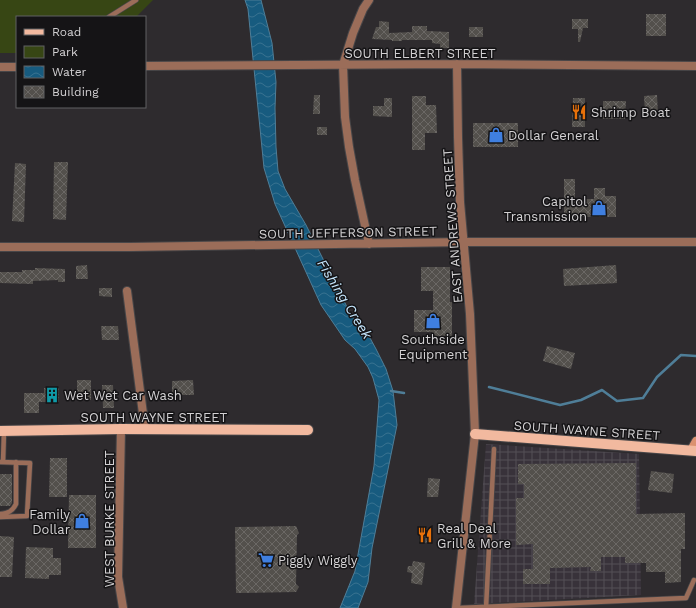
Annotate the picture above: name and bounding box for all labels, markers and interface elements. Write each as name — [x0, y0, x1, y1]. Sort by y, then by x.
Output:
legend — [16, 16, 146, 108]
text: Road — [52, 25, 81, 39]
text: Park — [52, 45, 78, 59]
street label: SOUTH ELBERT STREET — [344, 46, 496, 61]
text: Water — [52, 65, 87, 79]
text: Building — [52, 85, 99, 99]
restaurant icon: Shrimp Boat — [570, 103, 588, 121]
place label: Shrimp Boat — [591, 105, 671, 120]
shop icon: Dollar General — [487, 126, 505, 144]
place label: Dollar General — [508, 128, 599, 143]
street label: EAST ANDREWS STREET — [440, 148, 465, 304]
place label: Capitol Transmission — [504, 194, 587, 224]
shop icon: Capitol Transmission — [590, 199, 608, 217]
street label: SOUTH JEFFERSON STREET — [259, 223, 437, 242]
water label: Fishing Creek — [314, 256, 376, 342]
shop icon: Southside Equipment — [424, 312, 442, 330]
place label: Southside Equipment — [398, 332, 468, 362]
building icon: Wet Wet Car Wash — [43, 386, 61, 404]
place label: Wet Wet Car Wash — [64, 388, 182, 403]
street label: SOUTH WAYNE STREET — [81, 410, 228, 425]
street label: SOUTH WAYNE STREET — [513, 418, 661, 443]
street label: WEST BURKE STREET — [102, 450, 117, 588]
place label: Family Dollar — [29, 507, 70, 537]
shop icon: Family Dollar — [73, 512, 91, 530]
place label: Real Deal Grill & More — [437, 521, 511, 551]
restaurant icon: Real Deal Grill & More — [416, 526, 434, 544]
supermarket icon: Piggly Wiggly — [257, 551, 275, 569]
place label: Piggly Wiggly — [278, 553, 358, 568]

